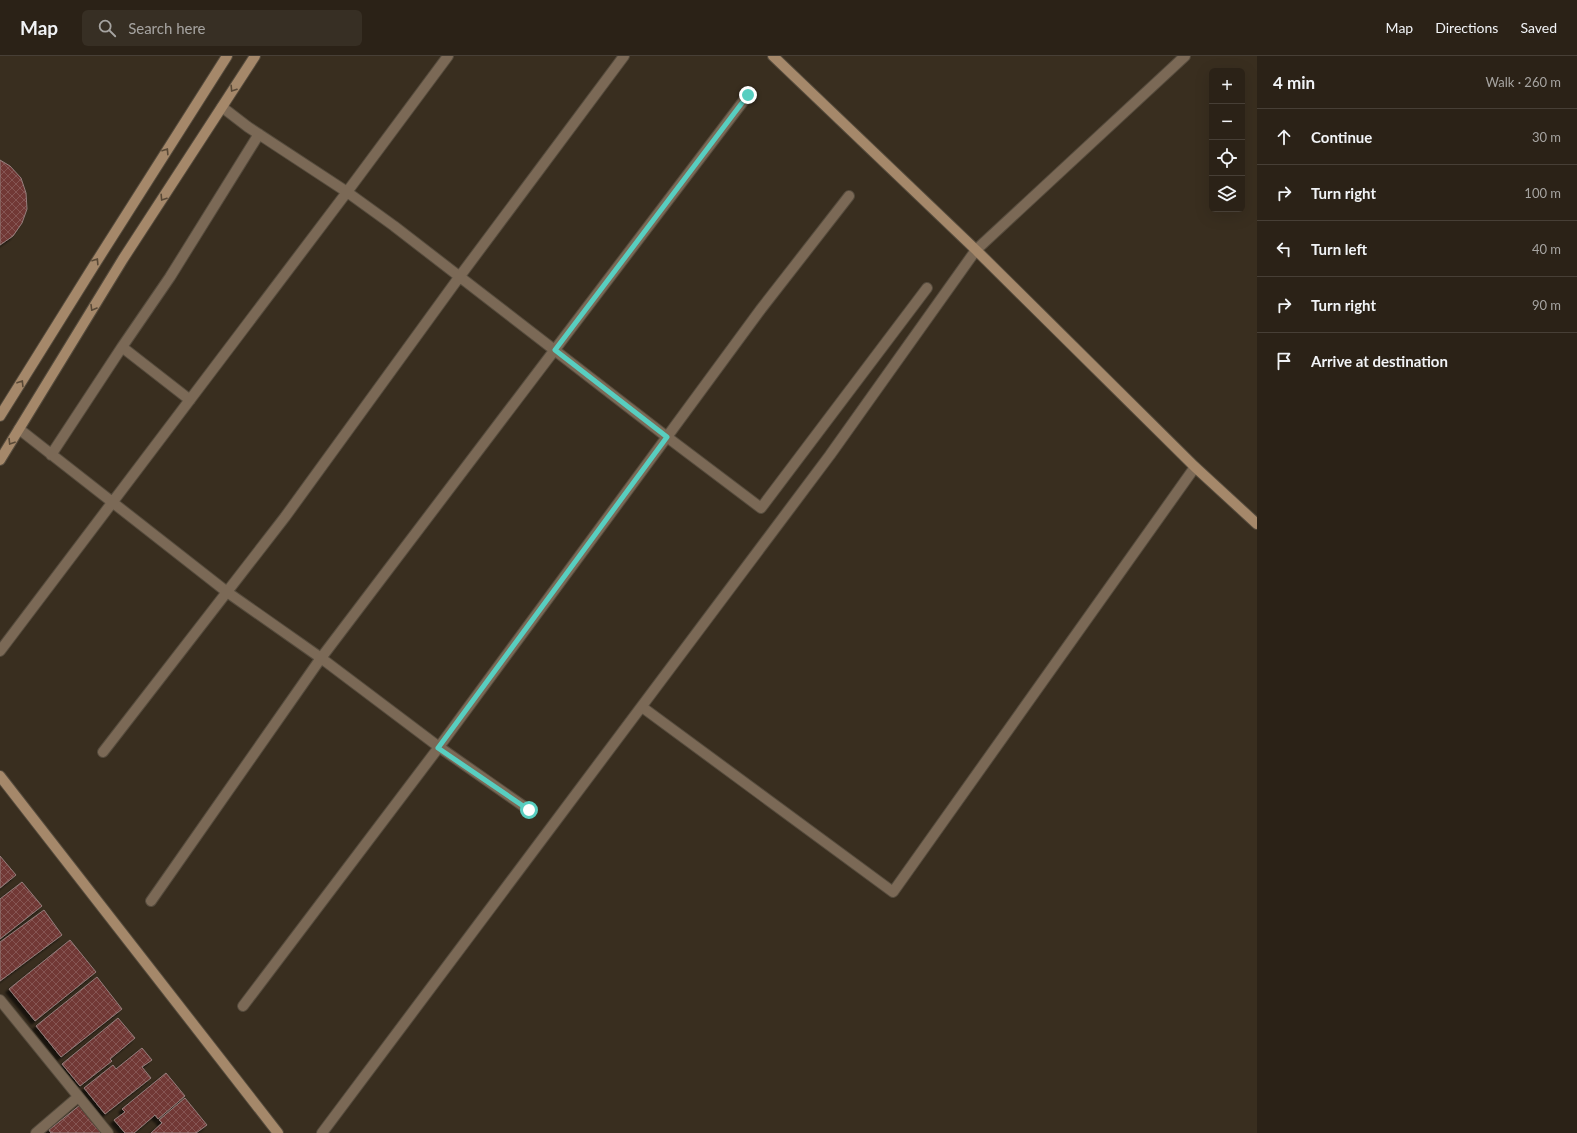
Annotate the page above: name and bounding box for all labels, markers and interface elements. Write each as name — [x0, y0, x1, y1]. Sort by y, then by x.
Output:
search box — [82, 10, 362, 46]
text: Map — [20, 16, 58, 39]
icon: search — [96, 17, 118, 39]
text: Search here — [128, 19, 206, 37]
text: Map — [1386, 19, 1413, 36]
text: Directions — [1435, 19, 1498, 36]
text: Saved — [1520, 19, 1557, 36]
map controls — [1209, 68, 1245, 212]
button: + — [1209, 68, 1245, 104]
text: 4 min — [1273, 72, 1315, 93]
text: Walk · 260 m — [1485, 74, 1561, 90]
one-way arrow — [231, 85, 238, 92]
route end — [739, 86, 757, 104]
button: − — [1209, 104, 1245, 140]
icon: ahead — [1273, 126, 1295, 148]
text: Continue — [1311, 128, 1372, 146]
text: 30 m — [1532, 129, 1561, 145]
button: locate — [1209, 140, 1245, 176]
one-way arrow — [162, 148, 169, 155]
button: layers — [1209, 176, 1245, 212]
icon: right — [1273, 182, 1295, 204]
text: Turn right — [1311, 184, 1376, 202]
text: 100 m — [1524, 185, 1561, 201]
one-way arrow — [160, 194, 167, 201]
icon: left — [1273, 238, 1295, 260]
text: Turn left — [1311, 240, 1367, 258]
text: 40 m — [1532, 241, 1561, 257]
one-way arrow — [92, 258, 99, 265]
icon: right — [1273, 294, 1295, 316]
text: Turn right — [1311, 296, 1376, 314]
text: 90 m — [1532, 297, 1561, 313]
one-way arrow — [90, 304, 98, 311]
icon: arrive — [1273, 350, 1295, 372]
text: Arrive at destination — [1311, 352, 1448, 370]
one-way arrow — [16, 380, 23, 387]
one-way arrow — [8, 438, 15, 445]
route start — [520, 801, 538, 819]

